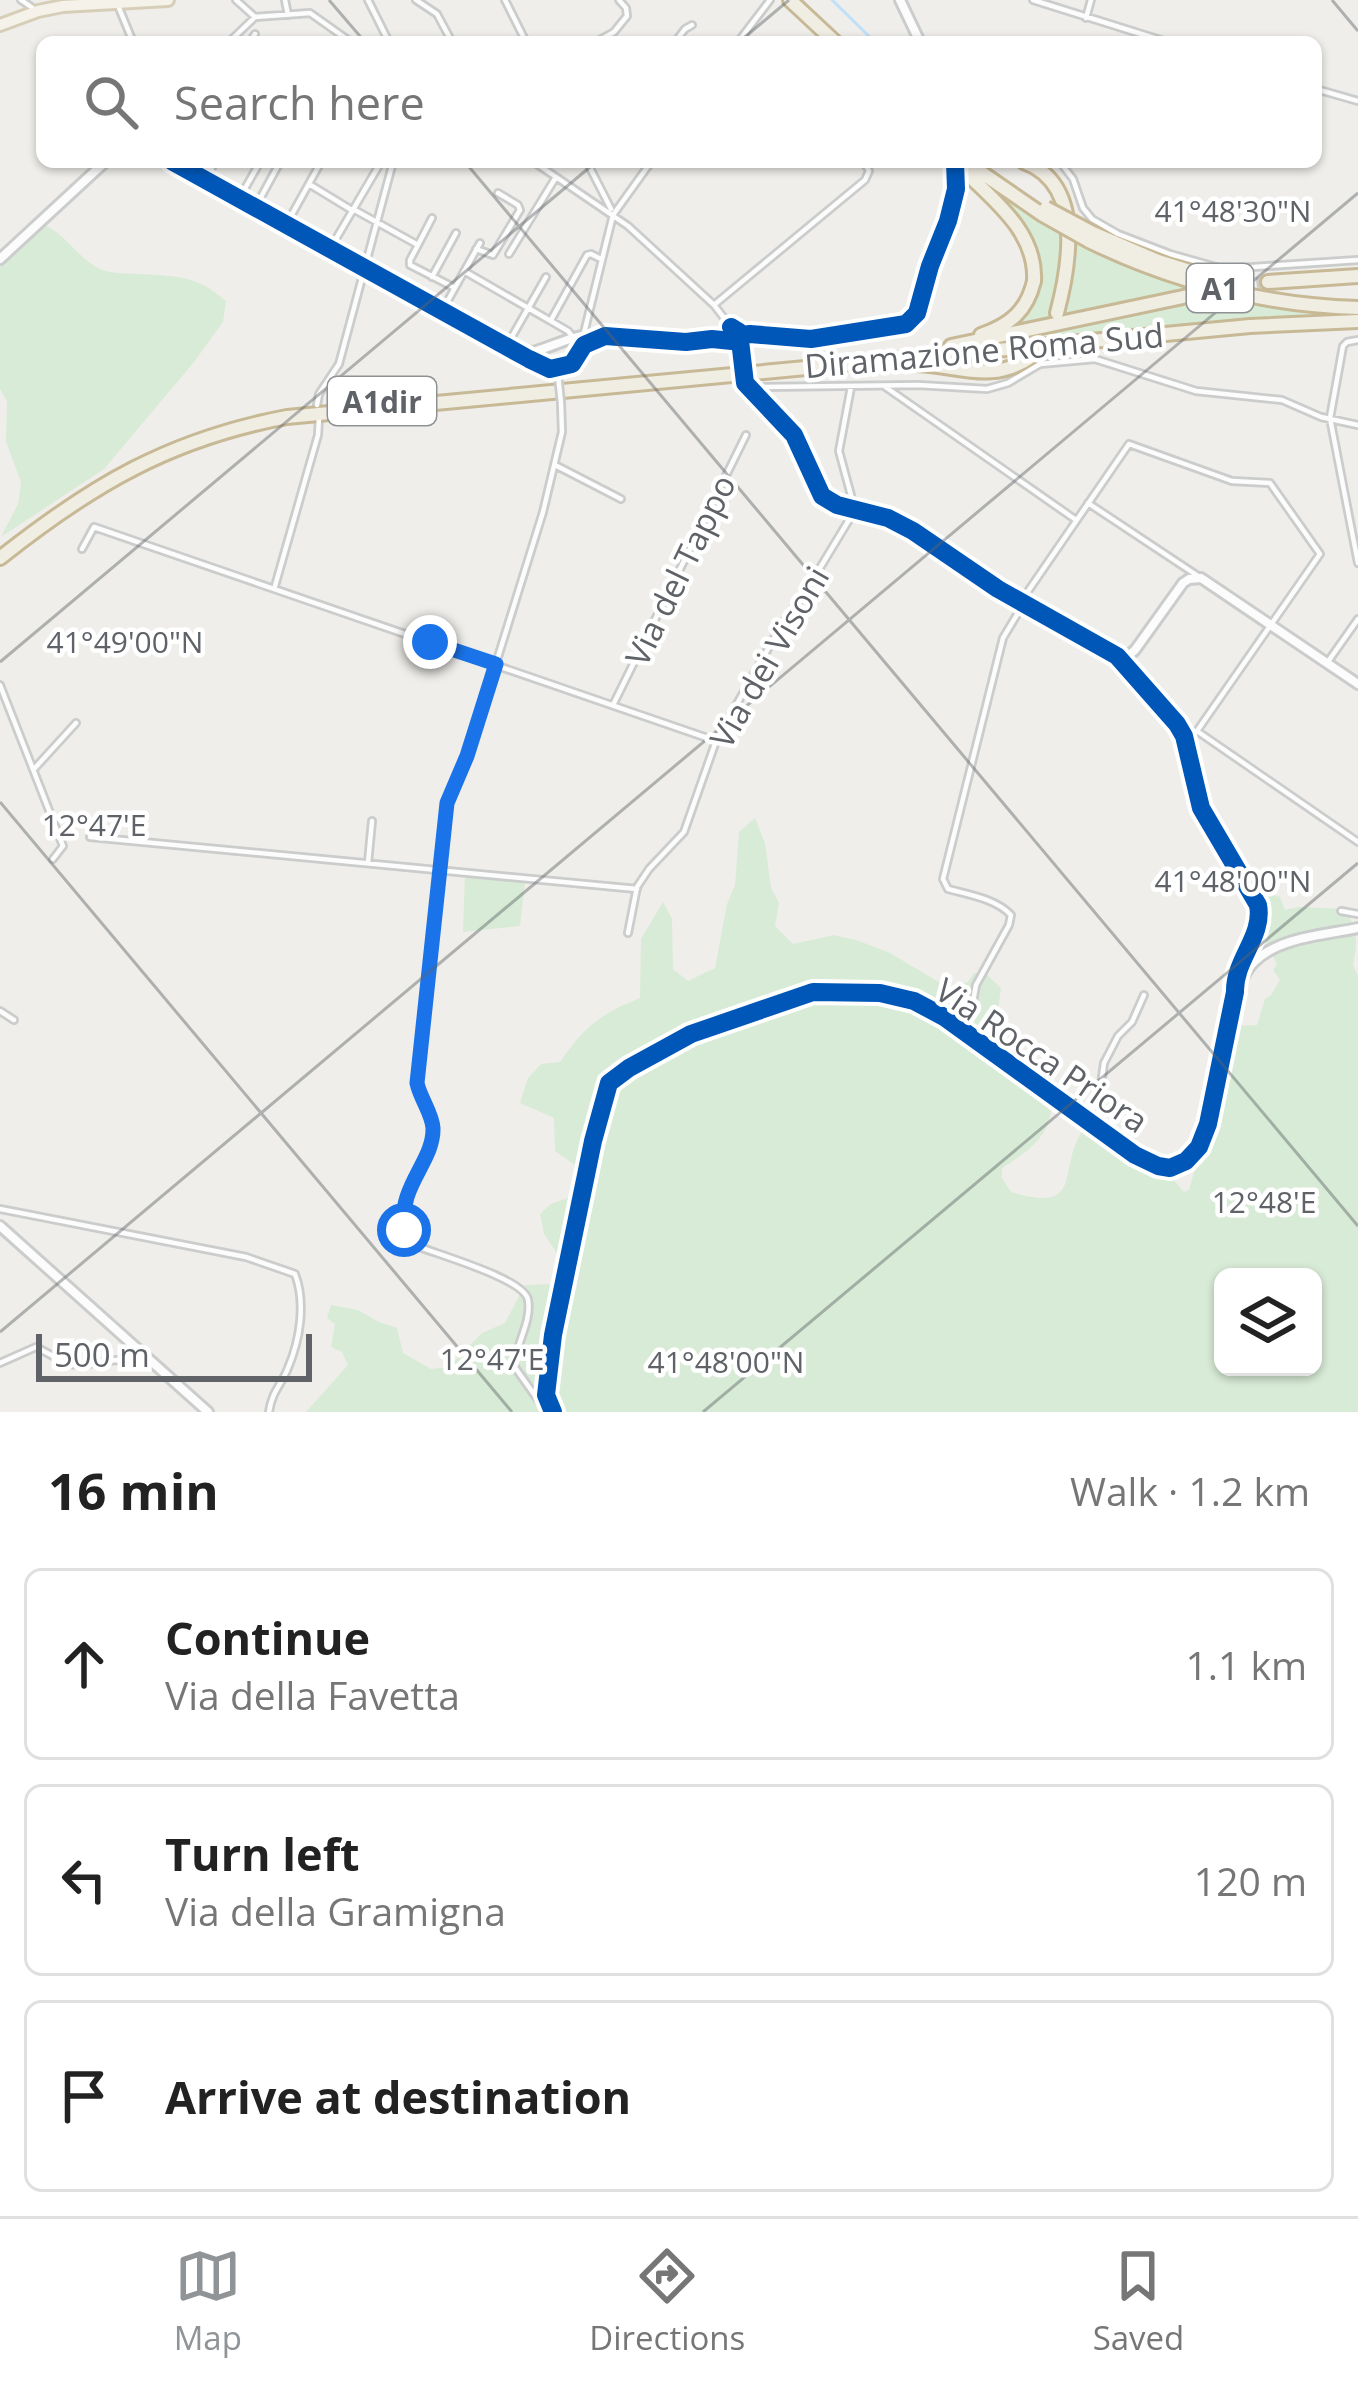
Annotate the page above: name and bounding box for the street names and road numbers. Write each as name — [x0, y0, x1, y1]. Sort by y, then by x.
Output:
road number: A1 — [1187, 264, 1253, 312]
street label: Diramazione Roma Sud — [803, 312, 1165, 388]
road number: A1dir — [328, 377, 436, 425]
street label: Via del Tappo — [614, 467, 746, 673]
street label: Via dei Visoni — [699, 558, 839, 756]
street label: Via Rocca Priora — [927, 967, 1157, 1143]

